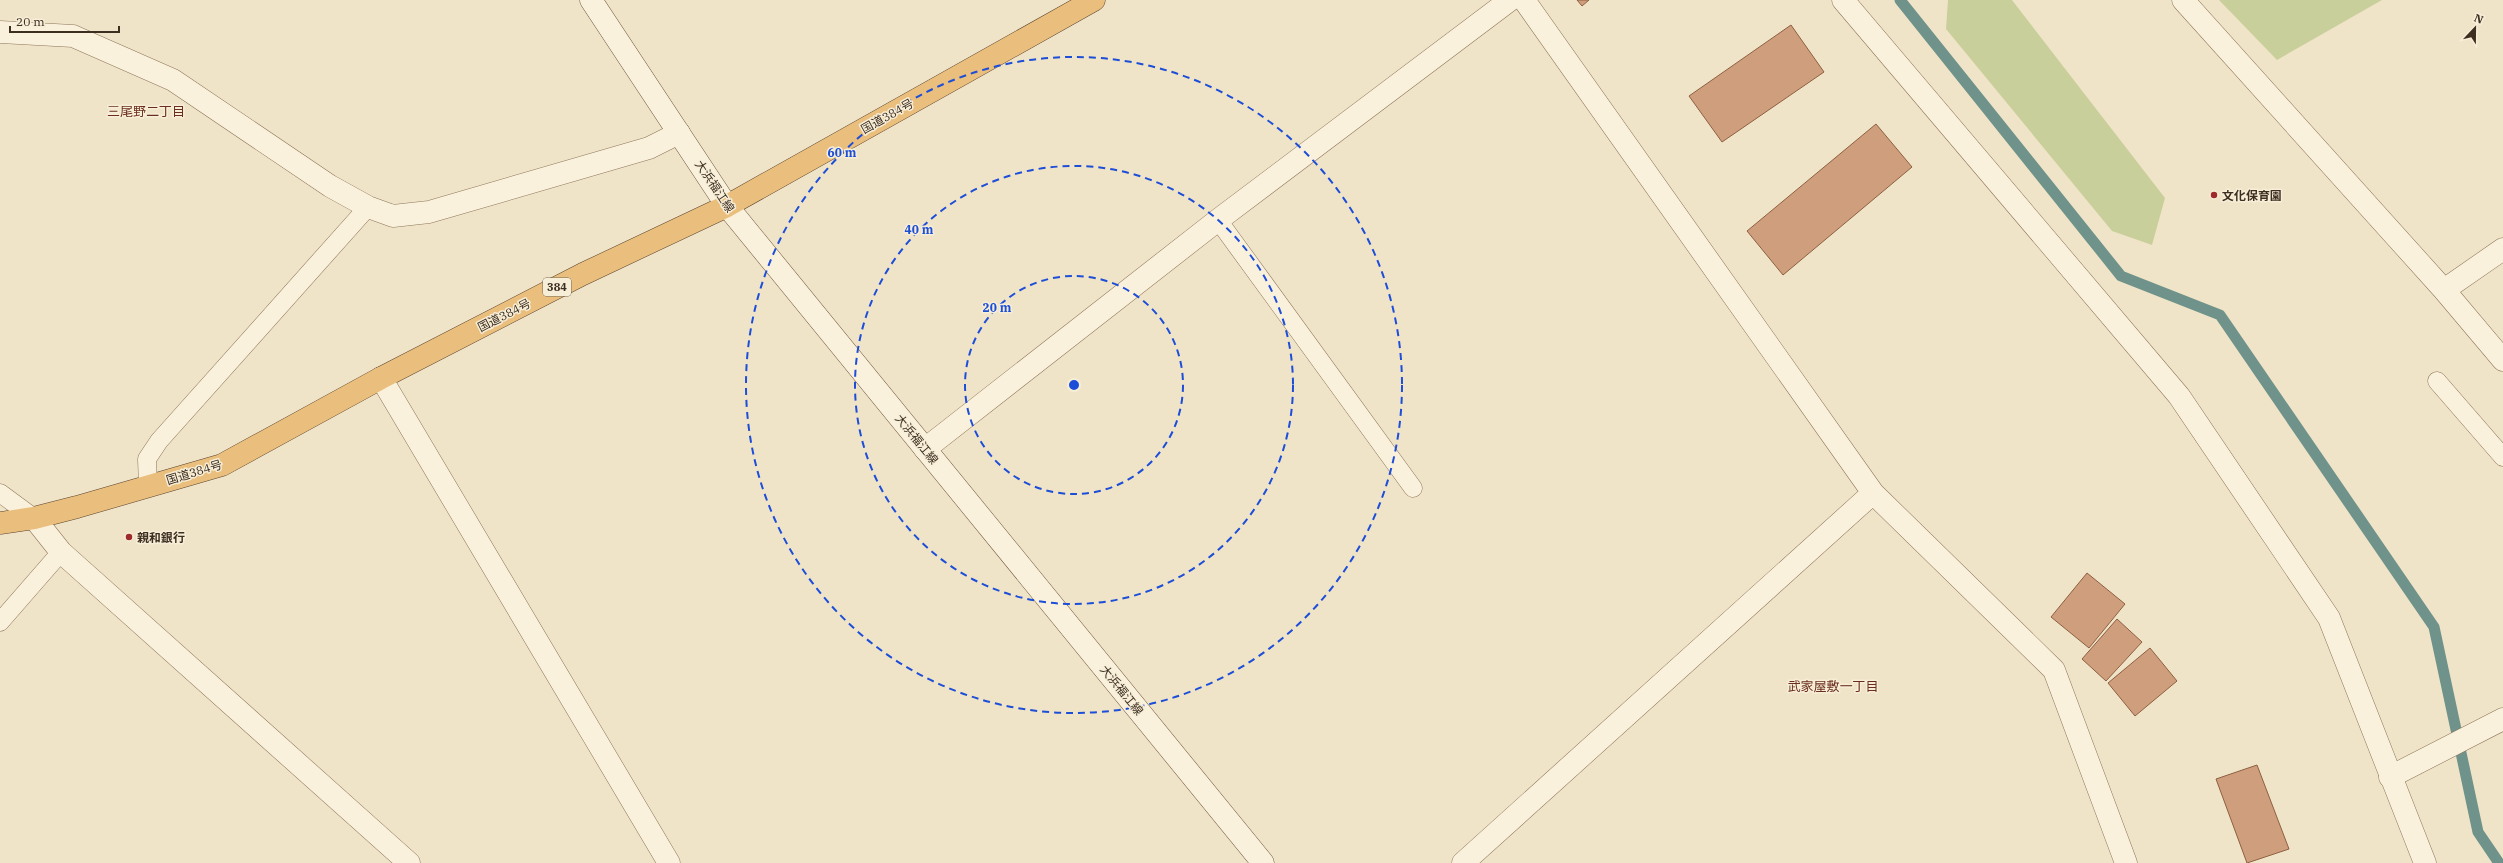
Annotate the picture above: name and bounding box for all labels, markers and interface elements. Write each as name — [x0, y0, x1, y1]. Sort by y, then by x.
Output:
scale bar — [10, 8, 119, 34]
north arrow — [2455, 8, 2495, 48]
text: N — [2472, 11, 2486, 27]
text: 20 m — [16, 14, 45, 29]
street label: 国道384号 — [858, 95, 916, 137]
district label: 三尾野二丁目 — [107, 103, 185, 120]
text: 60 m — [828, 145, 857, 160]
street label: 大浜福江線 — [692, 157, 738, 215]
place label: 文化保育園 — [2222, 188, 2282, 203]
marker: 文化保育園 — [2209, 190, 2219, 200]
text: 40 m — [905, 222, 934, 237]
road number: 384 — [543, 278, 571, 296]
street label: 国道384号 — [475, 295, 533, 335]
text: 20 m — [983, 300, 1012, 315]
centre of rings — [1067, 378, 1081, 392]
street label: 大浜福江線 — [892, 411, 942, 467]
street label: 国道384号 — [164, 456, 224, 488]
place label: 親和銀行 — [137, 530, 185, 545]
marker: 親和銀行 — [124, 532, 134, 542]
street label: 大浜福江線 — [1097, 662, 1147, 718]
district label: 武家屋敷一丁目 — [1787, 678, 1879, 695]

